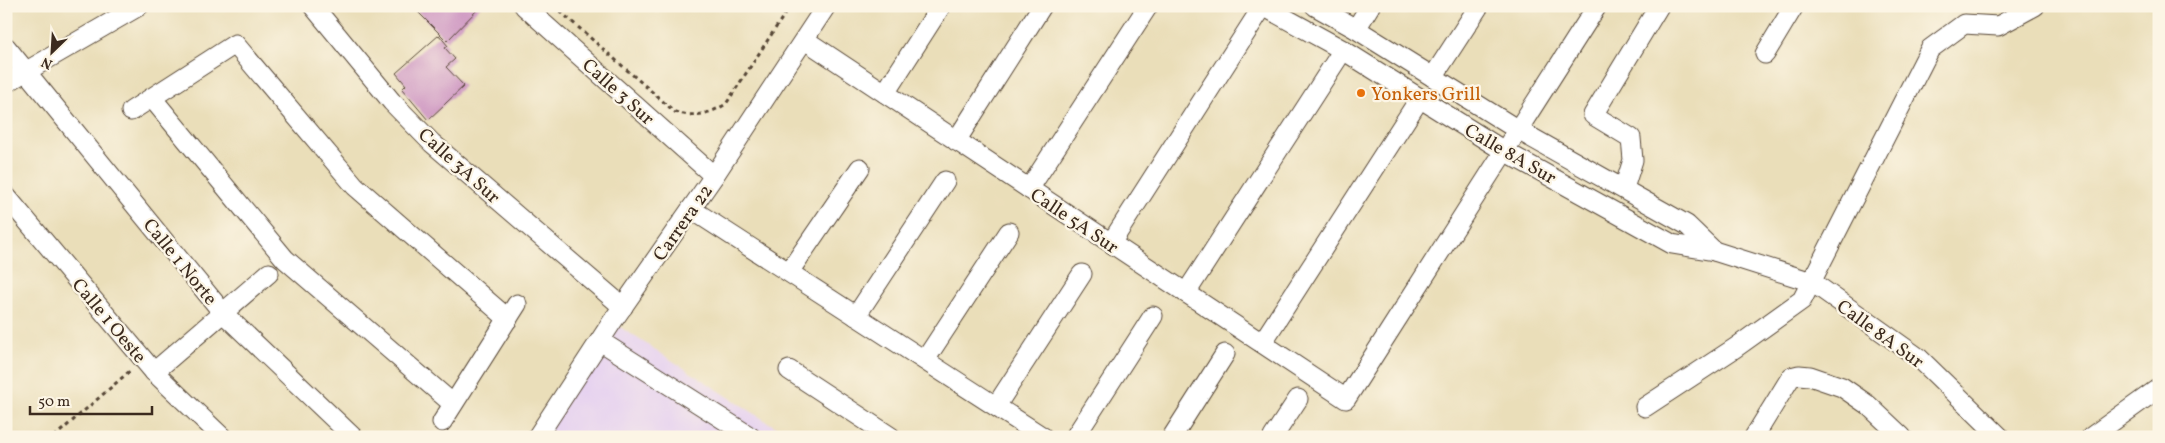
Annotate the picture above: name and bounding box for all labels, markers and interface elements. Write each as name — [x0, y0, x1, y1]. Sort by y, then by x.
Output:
north arrow — [28, 28, 78, 78]
text: N — [39, 52, 56, 73]
street label: Calle 3 Sur — [576, 53, 659, 132]
place label: Yonkers Grill — [1371, 82, 1481, 108]
marker: Yonkers Grill — [1355, 87, 1367, 99]
street label: Calle 8A Sur — [1459, 118, 1561, 192]
street label: Calle 3A Sur — [412, 123, 505, 210]
street label: Carrera 22 — [648, 179, 720, 267]
street label: Calle 5A Sur — [1025, 182, 1123, 261]
street label: Calle 1 Norte — [136, 213, 223, 311]
street label: Calle 1 Oeste — [65, 273, 152, 369]
street label: Calle 8A Sur — [1831, 294, 1929, 375]
scale bar — [30, 383, 152, 415]
text: 50 m — [38, 392, 70, 413]

